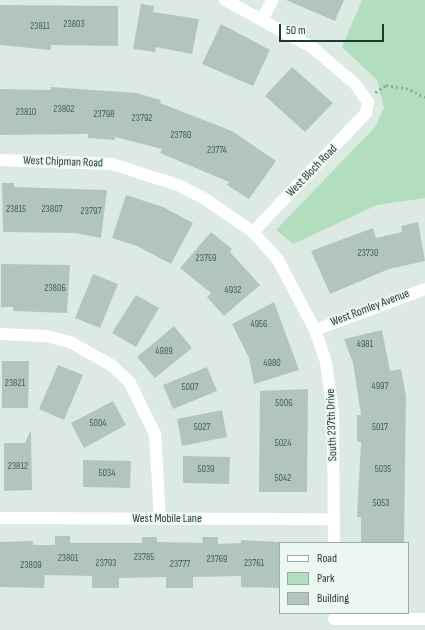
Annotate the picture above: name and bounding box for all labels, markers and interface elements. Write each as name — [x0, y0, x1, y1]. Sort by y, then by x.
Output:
scale bar — [281, 16, 386, 42]
house number: 23803 — [63, 19, 85, 31]
house number: 23811 — [30, 21, 50, 33]
text: 50 m — [286, 23, 306, 38]
house number: 23802 — [53, 104, 75, 116]
house number: 23810 — [16, 107, 36, 119]
house number: 23798 — [93, 109, 115, 121]
house number: 23792 — [132, 113, 152, 125]
house number: 23780 — [170, 130, 192, 142]
street label: West Bloch Road — [284, 142, 340, 200]
house number: 23774 — [207, 145, 227, 157]
street label: West Chipman Road — [23, 153, 103, 171]
house number: 23815 — [6, 204, 26, 216]
house number: 23807 — [41, 204, 63, 216]
house number: 23797 — [81, 206, 101, 218]
house number: 23730 — [358, 248, 378, 260]
house number: 23759 — [196, 253, 216, 265]
house number: 23806 — [44, 283, 66, 295]
house number: 4932 — [225, 285, 241, 297]
street label: West Romley Avenue — [329, 286, 411, 330]
house number: 4956 — [250, 319, 268, 331]
house number: 4981 — [357, 339, 373, 351]
house number: 4989 — [155, 346, 173, 358]
house number: 4980 — [263, 358, 281, 370]
house number: 23821 — [5, 378, 25, 390]
house number: 4997 — [371, 381, 389, 393]
house number: 5007 — [182, 382, 198, 394]
street label: South 237th Drive — [324, 389, 340, 461]
house number: 5006 — [275, 398, 293, 410]
house number: 5004 — [89, 418, 107, 430]
house number: 5027 — [194, 422, 210, 434]
house number: 5017 — [372, 422, 388, 434]
house number: 5024 — [275, 438, 291, 450]
house number: 23812 — [8, 461, 28, 473]
house number: 5039 — [197, 464, 215, 476]
house number: 5035 — [375, 464, 391, 476]
house number: 5034 — [99, 468, 115, 480]
house number: 5042 — [275, 473, 291, 485]
house number: 5053 — [373, 498, 389, 510]
street label: West Mobile Lane — [132, 512, 202, 526]
legend — [279, 542, 409, 614]
text: Road — [317, 551, 337, 566]
house number: 23785 — [134, 552, 154, 564]
house number: 23801 — [58, 553, 78, 565]
house number: 23769 — [206, 554, 228, 566]
house number: 23793 — [96, 558, 116, 570]
house number: 23761 — [244, 558, 264, 570]
house number: 23777 — [170, 559, 190, 571]
house number: 23809 — [20, 560, 42, 572]
text: Park — [317, 571, 335, 586]
text: Building — [317, 591, 349, 606]

